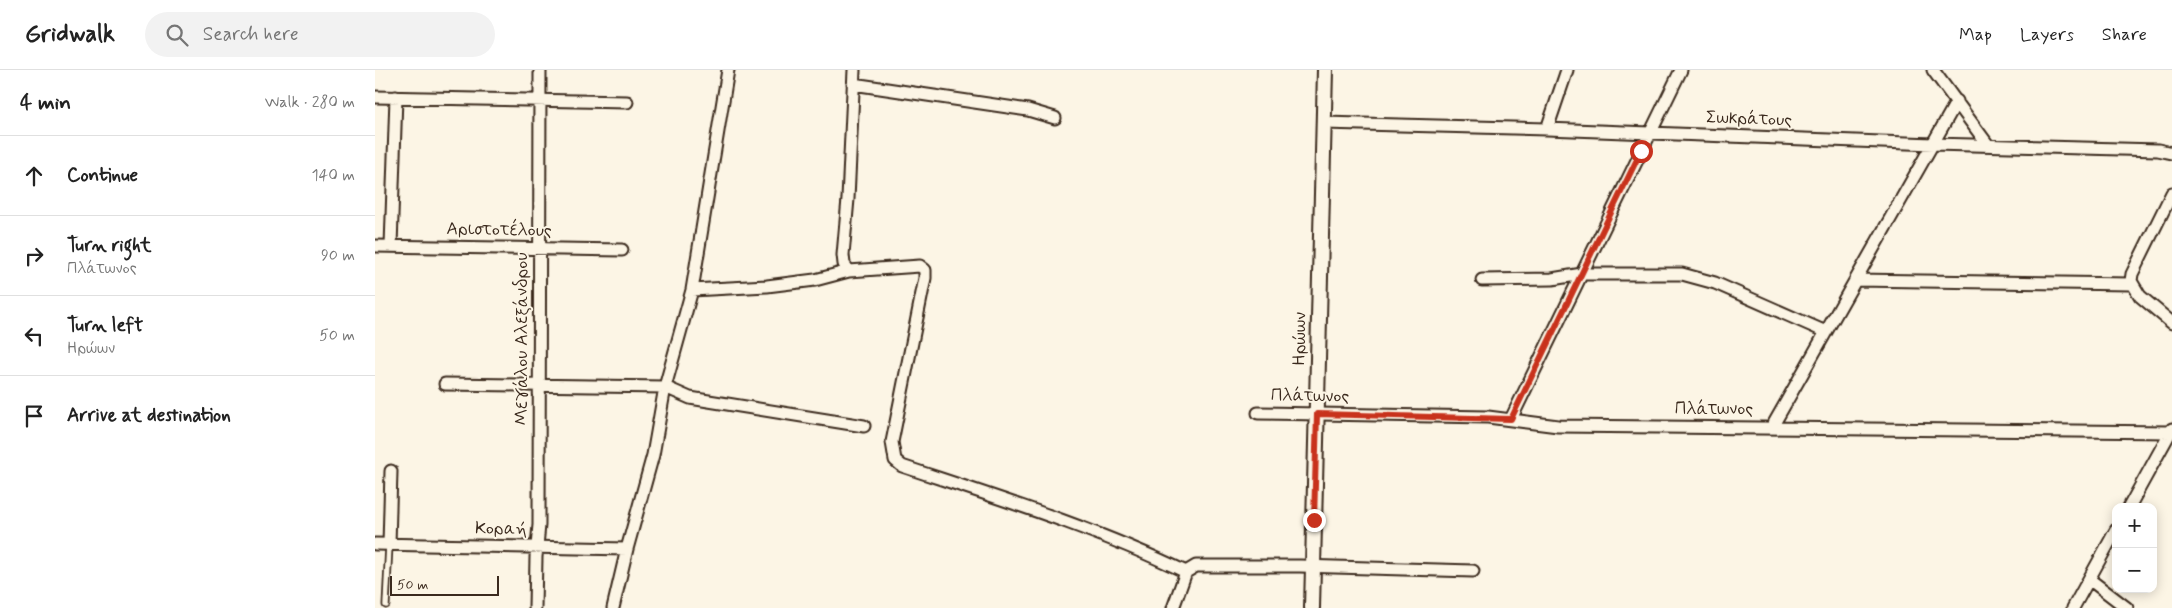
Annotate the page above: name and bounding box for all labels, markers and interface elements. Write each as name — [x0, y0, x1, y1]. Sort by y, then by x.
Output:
search box — [145, 12, 495, 57]
text: Gridwalk — [25, 19, 115, 50]
icon: search — [163, 21, 191, 49]
text: Search here — [203, 22, 298, 47]
text: Map — [1959, 23, 1992, 47]
text: Layers — [2020, 23, 2074, 47]
text: Share — [2102, 23, 2147, 47]
text: 4 min — [20, 89, 71, 117]
text: Walk · 280 m — [265, 92, 355, 113]
street label: Σωκράτους — [1706, 106, 1793, 132]
route start — [1630, 140, 1653, 163]
icon: ahead — [20, 162, 48, 190]
text: Continue — [67, 163, 138, 188]
text: 140 m — [311, 165, 355, 186]
street label: Αριστοτέλους — [446, 216, 552, 243]
text: Turn right — [67, 233, 151, 258]
icon: right — [20, 242, 48, 270]
text: 90 m — [321, 245, 355, 266]
street label: Μεγάλου Αλεξάνδρου — [510, 252, 534, 426]
text: Πλάτωνος — [67, 258, 137, 279]
street label: Ηρώων — [1288, 312, 1312, 366]
text: Turn left — [67, 313, 143, 338]
icon: left — [20, 322, 48, 350]
text: 50 m — [319, 325, 355, 346]
text: Ηρώων — [67, 338, 115, 359]
street label: Πλάτωνος — [1271, 383, 1350, 409]
street label: Πλάτωνος — [1675, 397, 1753, 421]
icon: arrive — [20, 402, 48, 430]
text: Arrive at destination — [67, 403, 231, 428]
map controls — [2112, 503, 2157, 593]
button: + — [2112, 503, 2157, 548]
route end — [1303, 509, 1326, 532]
street label: Κοραή — [475, 517, 527, 541]
button: − — [2112, 548, 2157, 593]
scale bar — [390, 573, 499, 596]
text: 50 m — [397, 576, 428, 594]

